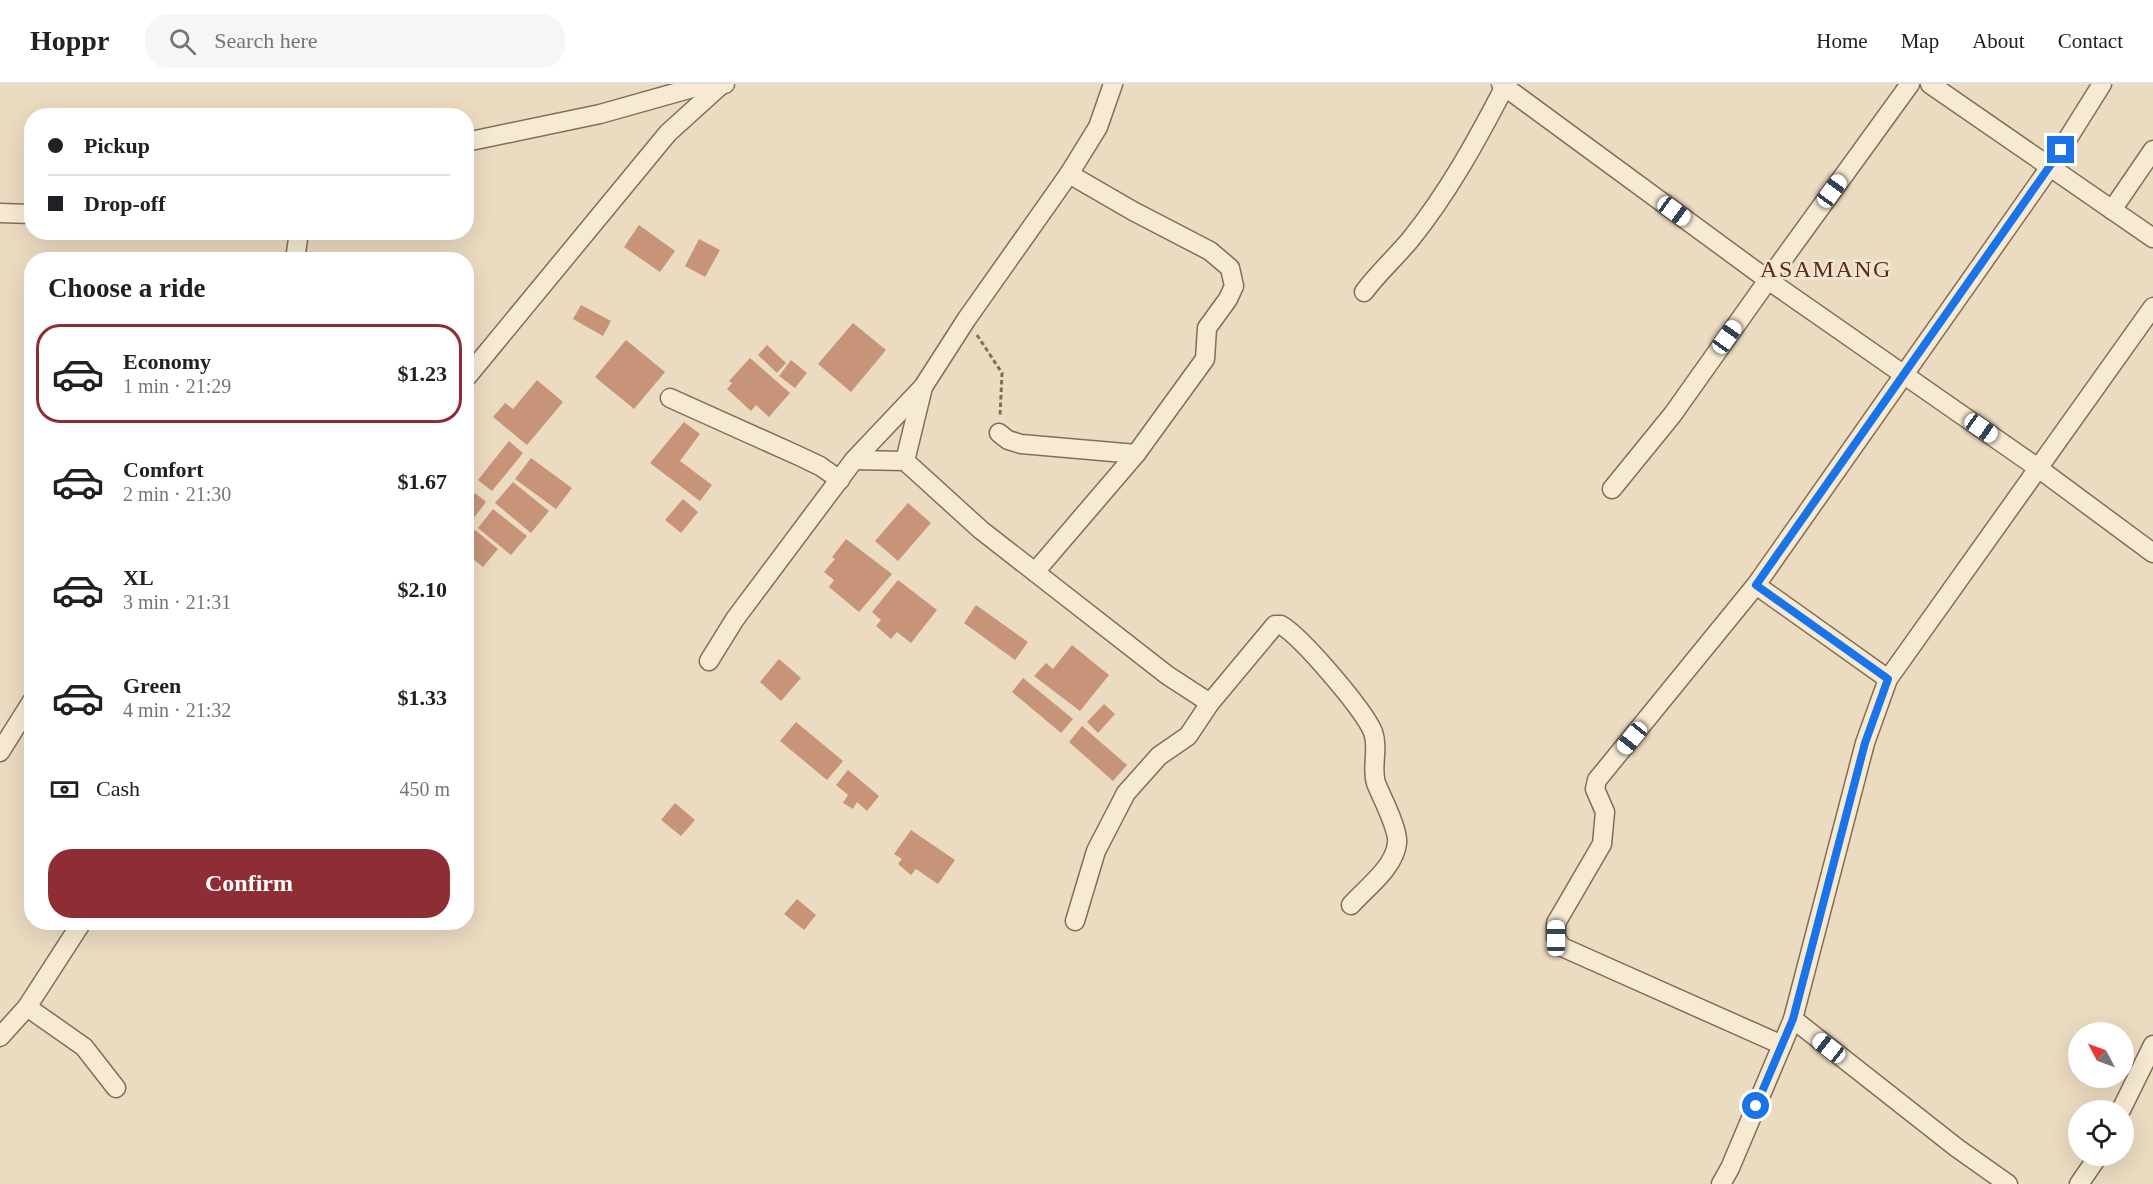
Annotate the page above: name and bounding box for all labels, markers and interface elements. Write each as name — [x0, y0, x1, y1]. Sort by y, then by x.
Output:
search box — [145, 14, 565, 68]
text: Hoppr — [30, 25, 109, 56]
icon: search — [166, 25, 199, 58]
text: Search here — [214, 28, 318, 53]
text: Home — [1816, 29, 1868, 53]
text: Map — [1901, 29, 1939, 53]
text: About — [1972, 29, 2025, 53]
text: Contact — [2058, 29, 2123, 53]
text: Pickup — [84, 133, 150, 158]
route end — [2047, 136, 2074, 163]
car — [1814, 171, 1850, 211]
text: Drop-off — [84, 191, 165, 216]
car — [1654, 193, 1694, 229]
district label: ASAMANG — [1760, 256, 1892, 282]
text: Choose a ride — [48, 273, 206, 303]
car — [1709, 317, 1745, 357]
icon: car — [51, 347, 105, 401]
text: Economy — [123, 349, 211, 374]
text: $1.23 — [398, 361, 447, 386]
text: 1 min · 21:29 — [123, 375, 231, 397]
car — [1961, 410, 2001, 446]
icon: car — [51, 455, 105, 509]
text: Comfort — [123, 457, 204, 482]
text: $1.67 — [398, 469, 447, 494]
text: 2 min · 21:30 — [123, 483, 231, 505]
icon: car — [51, 563, 105, 617]
text: XL — [123, 565, 154, 590]
text: $2.10 — [398, 577, 447, 602]
text: 3 min · 21:31 — [123, 591, 231, 613]
icon: car — [51, 671, 105, 725]
text: Green — [123, 673, 181, 698]
text: $1.33 — [398, 685, 447, 710]
text: 4 min · 21:32 — [123, 699, 231, 721]
car — [1614, 718, 1650, 758]
icon: cash — [48, 773, 81, 806]
text: Cash — [96, 776, 140, 801]
text: 450 m — [399, 778, 450, 800]
button: Confirm — [48, 849, 450, 918]
car — [1547, 920, 1565, 956]
north arrow — [2068, 1022, 2134, 1088]
map controls — [2068, 1022, 2134, 1166]
car — [1809, 1030, 1849, 1066]
route start — [1742, 1092, 1769, 1119]
button: locate — [2068, 1100, 2134, 1166]

